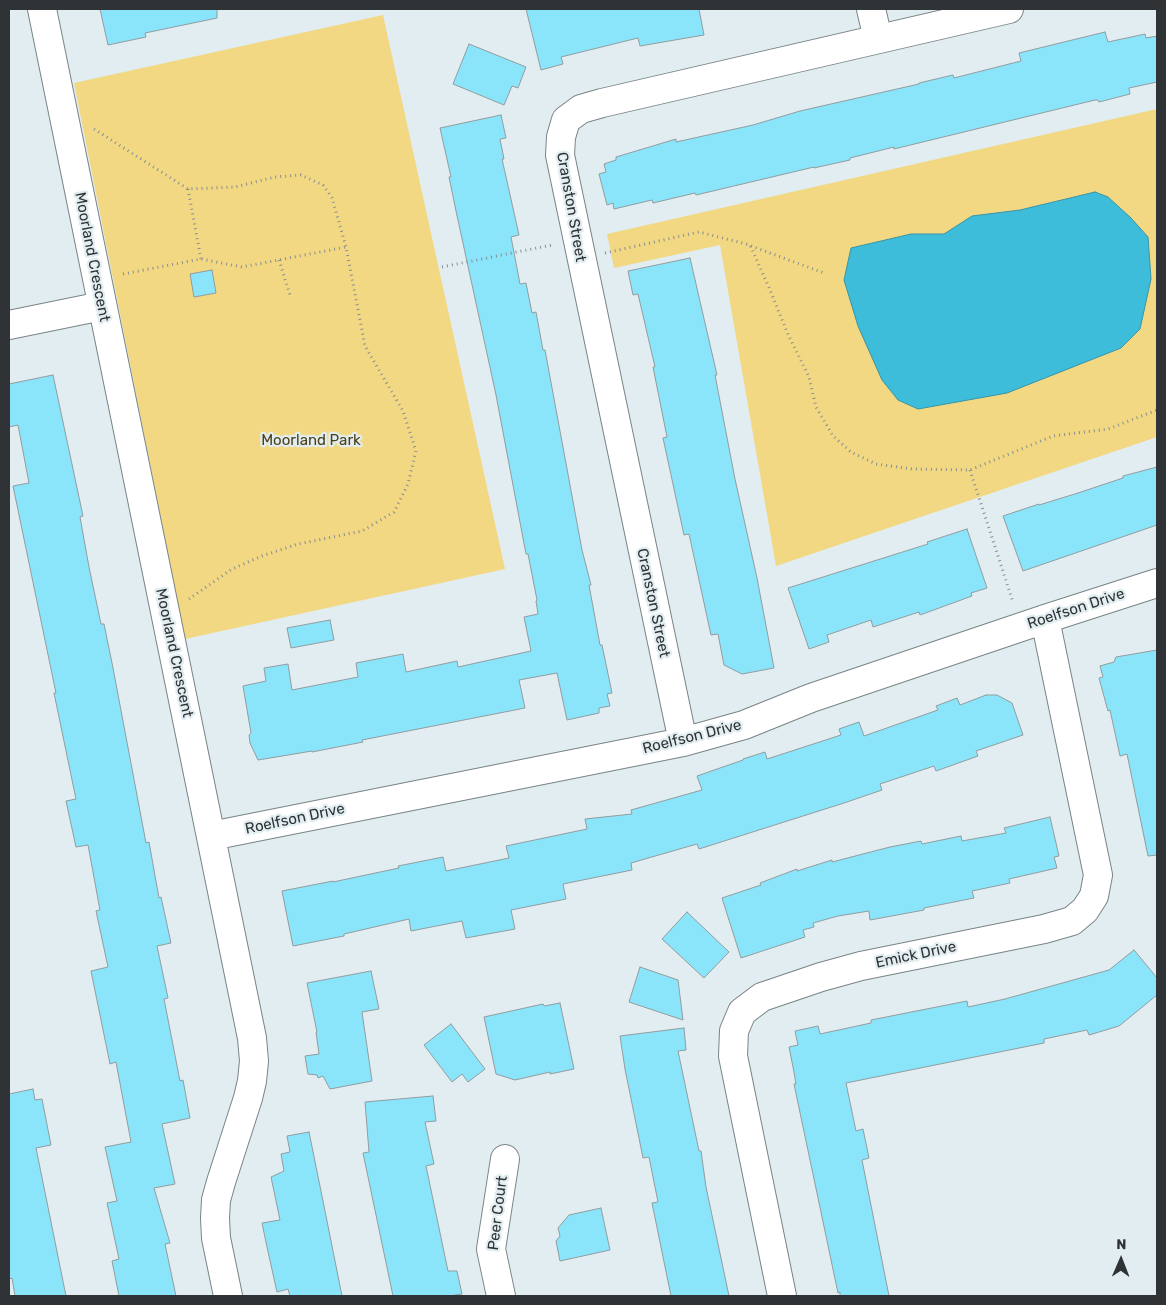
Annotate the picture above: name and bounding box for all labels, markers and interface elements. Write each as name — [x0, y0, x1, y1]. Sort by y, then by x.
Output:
street label: Cranston Street — [552, 151, 590, 263]
street label: Moorland Crescent — [71, 191, 113, 323]
park label: Moorland Park — [261, 432, 361, 450]
street label: Cranston Street — [633, 547, 673, 659]
street label: Roelfson Drive — [1025, 585, 1127, 633]
street label: Moorland Crescent — [152, 587, 196, 719]
street label: Roelfson Drive — [641, 716, 743, 758]
street label: Roelfson Drive — [244, 800, 346, 838]
street label: Emick Drive — [874, 938, 958, 972]
street label: Peer Court — [485, 1175, 511, 1251]
north arrow — [1096, 1235, 1146, 1285]
text: N — [1116, 1236, 1126, 1253]

